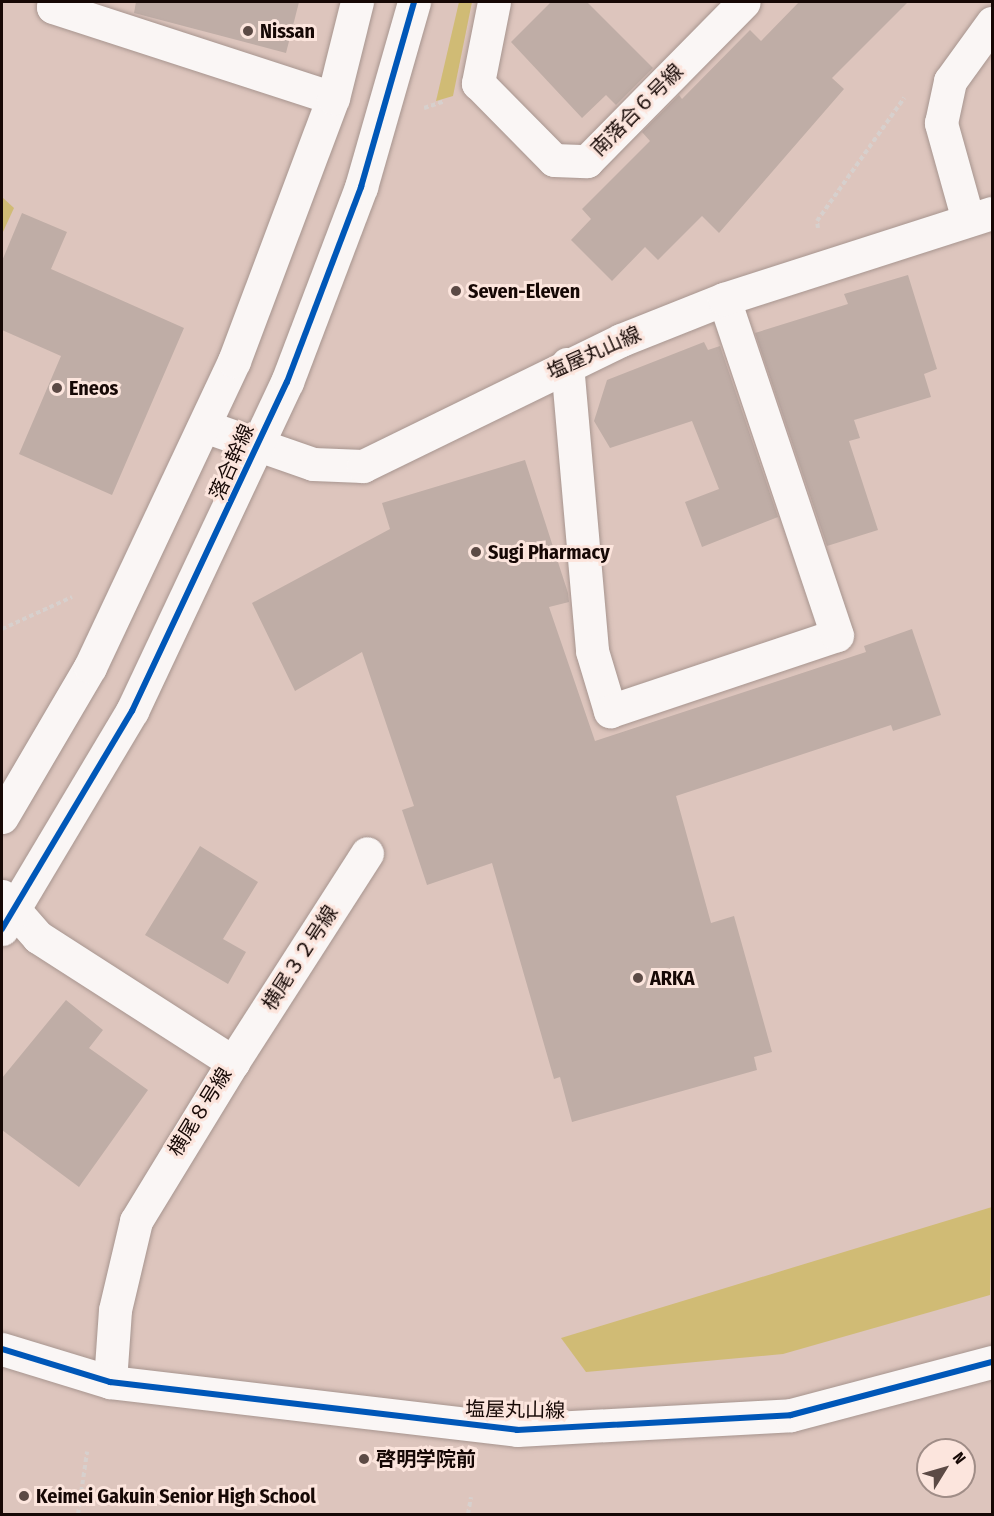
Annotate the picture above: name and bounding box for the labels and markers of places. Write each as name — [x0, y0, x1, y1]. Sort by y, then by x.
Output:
place label: Nissan — [260, 19, 315, 43]
marker: Nissan — [241, 24, 255, 38]
place label: Seven-Eleven — [468, 279, 580, 303]
marker: Seven-Eleven — [449, 284, 463, 298]
place label: Eneos — [69, 376, 118, 400]
marker: Eneos — [50, 381, 64, 395]
place label: Sugi Pharmacy — [488, 540, 610, 564]
marker: Sugi Pharmacy — [469, 545, 483, 559]
place label: ARKA — [650, 966, 695, 990]
marker: ARKA — [631, 971, 645, 985]
place label: 啓明学院前 — [376, 1447, 476, 1471]
marker: 啓明学院前 — [357, 1452, 371, 1466]
place label: Keimei Gakuin Senior High School — [36, 1484, 316, 1508]
marker: Keimei Gakuin Senior High School — [17, 1489, 31, 1503]

